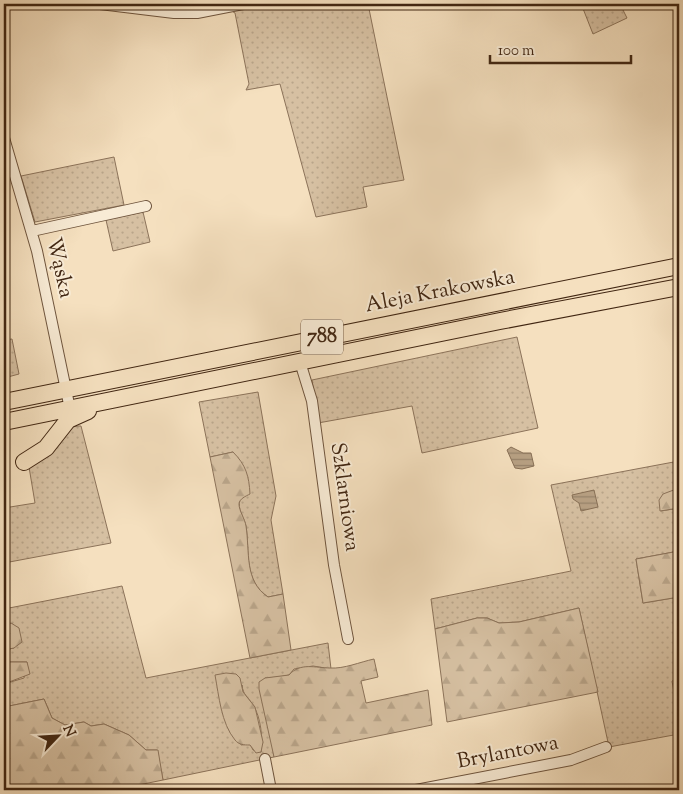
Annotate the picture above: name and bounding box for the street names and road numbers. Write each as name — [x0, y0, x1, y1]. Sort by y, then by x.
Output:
street label: Wąska — [38, 235, 81, 301]
street label: Aleja Krakowska — [363, 263, 518, 321]
road number: 788 — [301, 320, 343, 354]
street label: Szklarniowa — [322, 441, 367, 554]
street label: Brylantowa — [455, 728, 562, 778]

